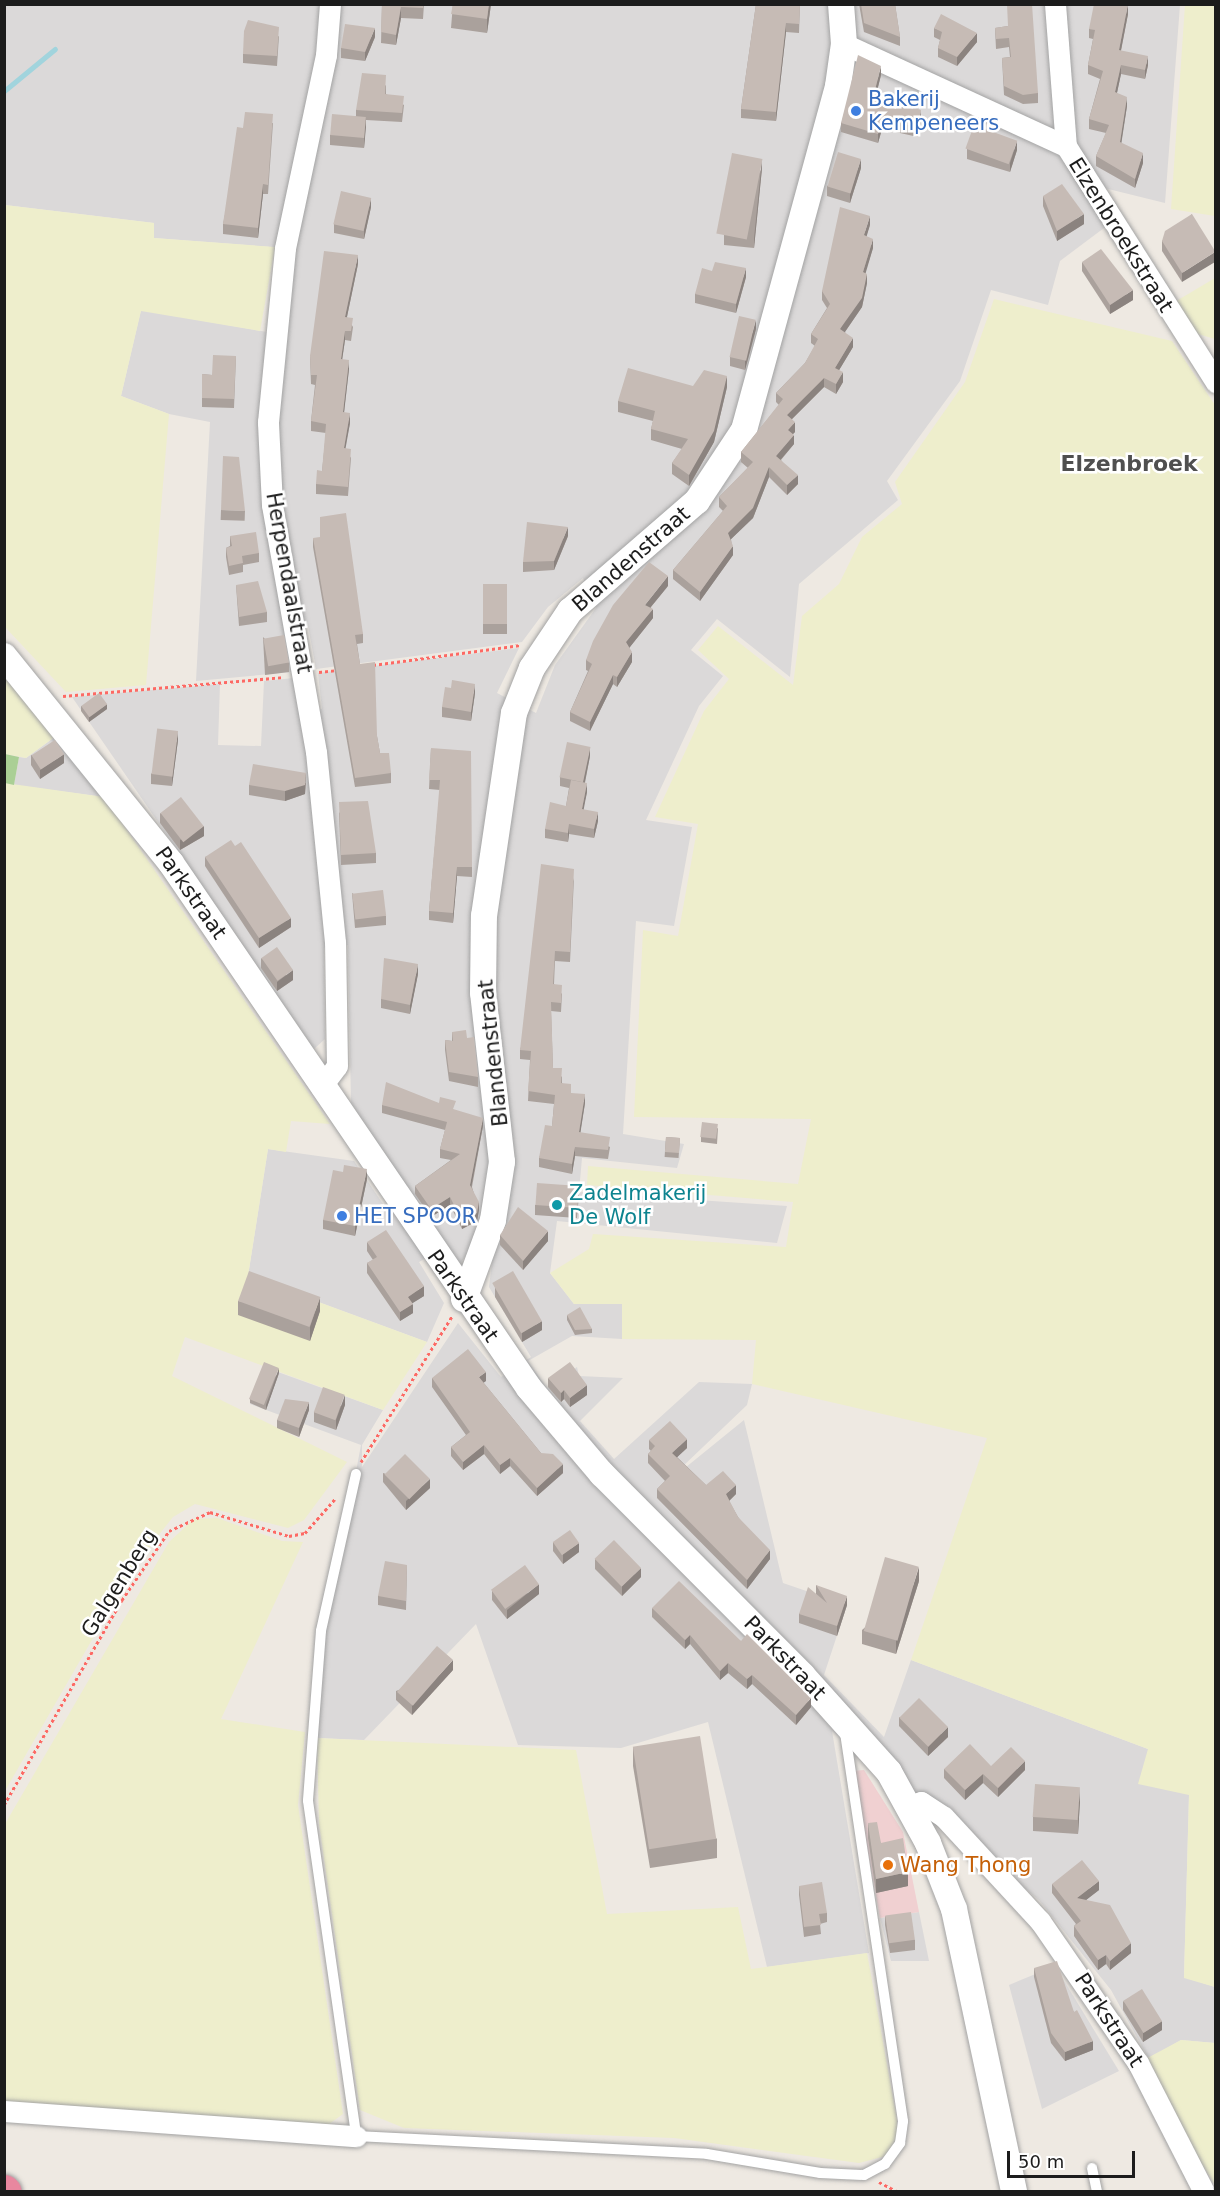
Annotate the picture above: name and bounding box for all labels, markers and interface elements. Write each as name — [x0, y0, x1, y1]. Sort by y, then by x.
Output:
place label: Bakerij Kempeneers — [868, 86, 999, 136]
marker: Bakerij Kempeneers — [849, 104, 863, 118]
street label: Elzenbroekstraat — [1063, 153, 1179, 317]
district label: Elzenbroek — [1060, 451, 1198, 477]
street label: Herpendaalstraat — [261, 490, 317, 676]
street label: Blandenstraat — [567, 501, 695, 617]
street label: Parkstraat — [150, 842, 232, 944]
street label: Blandenstraat — [473, 978, 513, 1128]
place label: Zadelmakerij De Wolf — [569, 1180, 706, 1230]
marker: Zadelmakerij De Wolf — [550, 1198, 564, 1212]
place label: HET SPOOR — [354, 1203, 476, 1229]
marker: HET SPOOR — [335, 1209, 349, 1223]
street label: Parkstraat — [422, 1245, 504, 1347]
street label: Galgenberg — [76, 1524, 162, 1642]
street label: Parkstraat — [739, 1611, 831, 1705]
place label: Wang Thong — [900, 1852, 1031, 1878]
marker: Wang Thong — [881, 1858, 895, 1872]
street label: Parkstraat — [1069, 1968, 1149, 2072]
scale bar — [1010, 2139, 1138, 2177]
text: 50 m — [1018, 2151, 1064, 2172]

